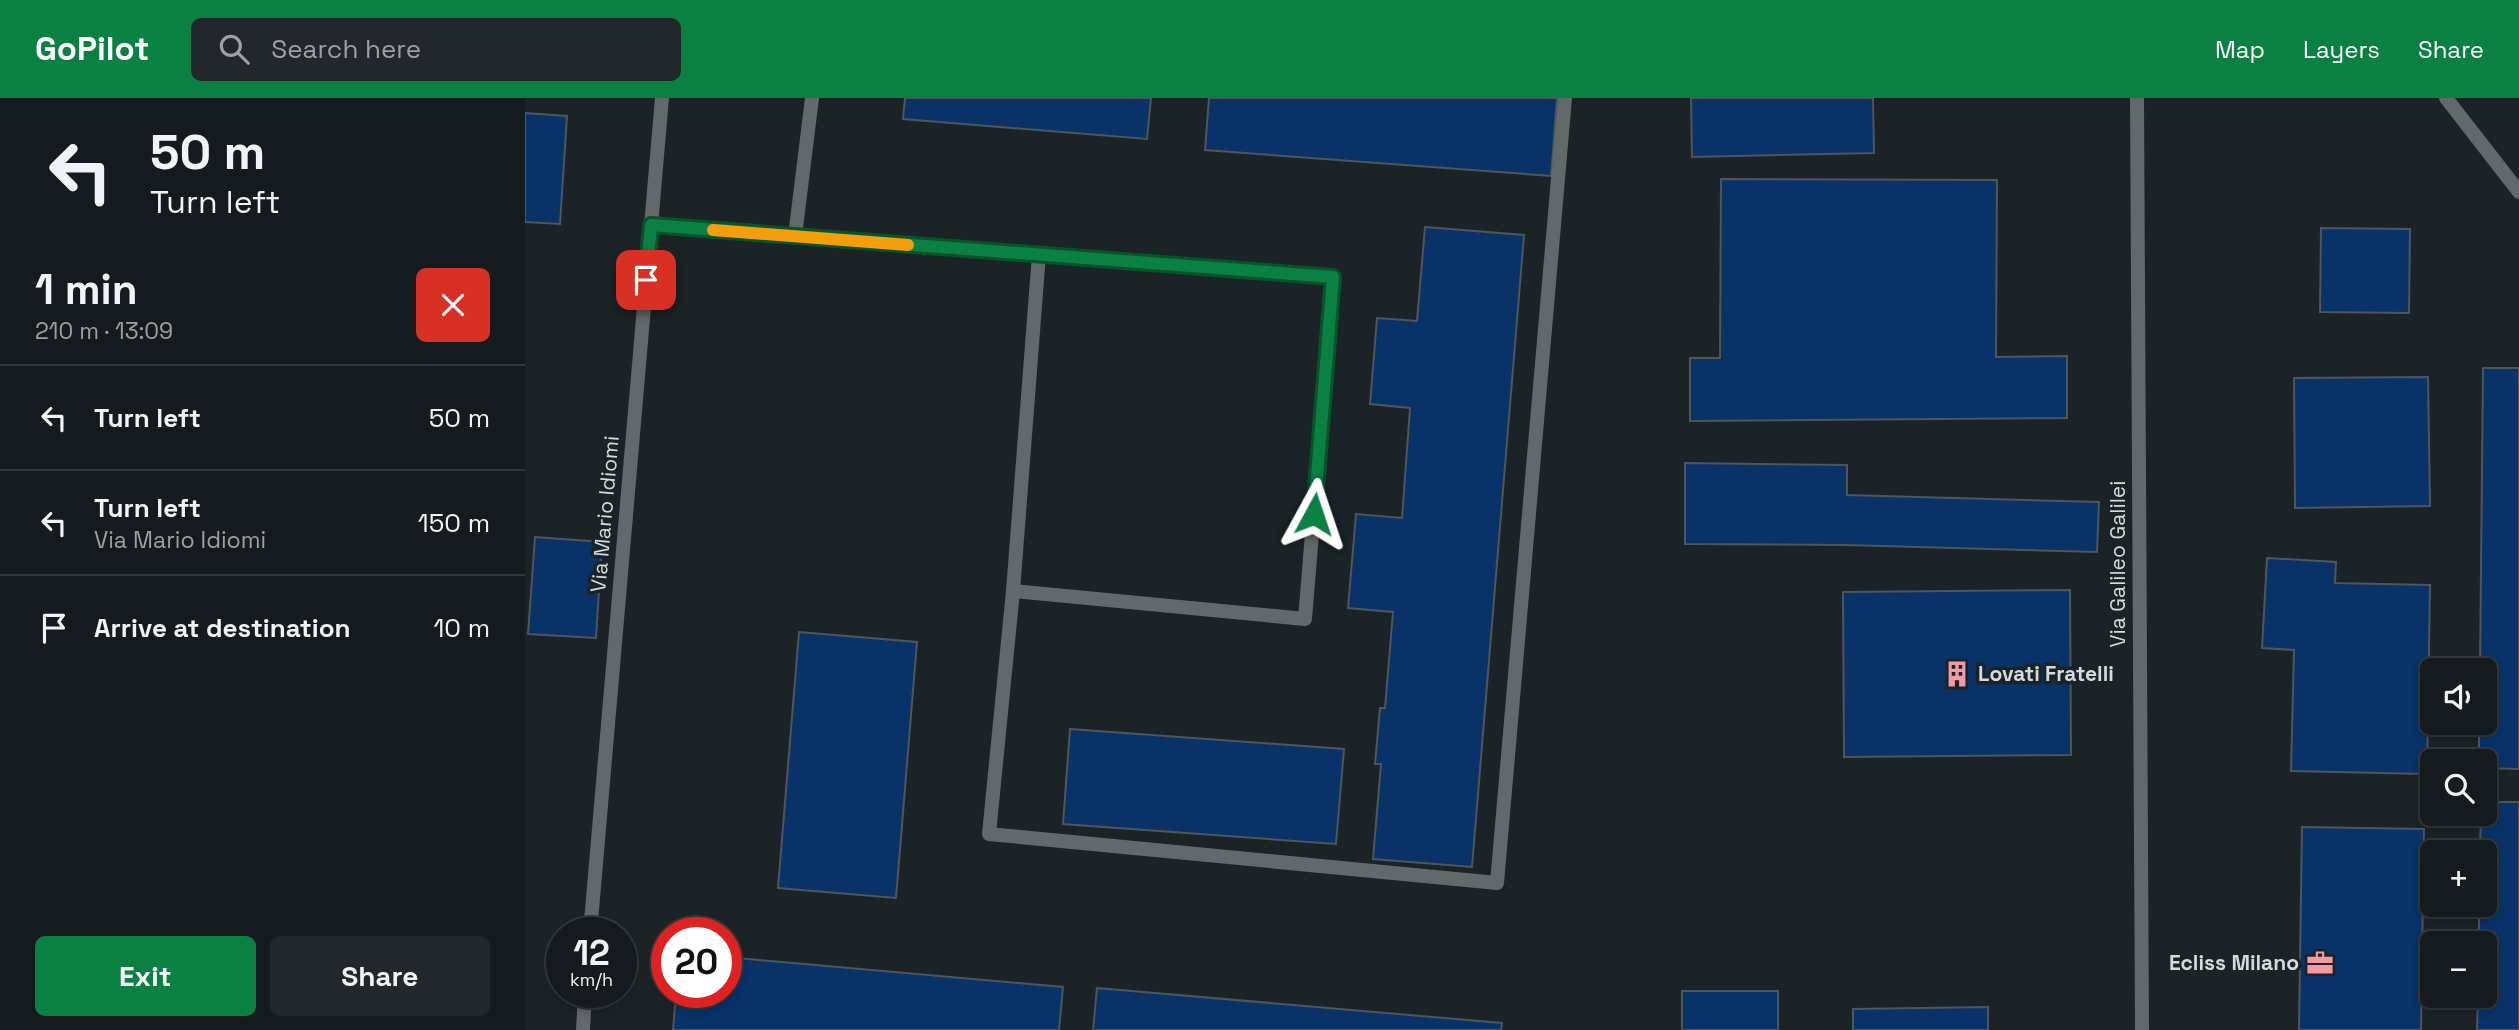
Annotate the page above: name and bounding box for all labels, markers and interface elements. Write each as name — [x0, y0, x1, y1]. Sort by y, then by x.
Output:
search box — [191, 18, 681, 81]
text: GoPilot — [35, 28, 149, 70]
icon: search — [215, 30, 253, 68]
text: Search here — [271, 32, 421, 66]
text: Map — [2215, 34, 2265, 65]
text: Layers — [2303, 34, 2380, 65]
text: Share — [2418, 34, 2484, 65]
text: 50 m — [150, 121, 265, 183]
icon: left — [35, 126, 126, 217]
text: Turn left — [150, 182, 280, 222]
pin — [616, 250, 676, 310]
icon: arrive — [627, 261, 665, 299]
text: 1 min — [35, 263, 138, 316]
button: close — [416, 268, 490, 342]
text: 210 m · 13:09 — [35, 316, 173, 346]
icon: left — [35, 399, 73, 437]
text: Turn left — [94, 401, 201, 435]
text: 50 m — [429, 401, 490, 435]
street label: Via Mario Idiomi — [584, 434, 625, 593]
position arrow — [1277, 477, 1351, 551]
street label: Via Galileo Galilei — [2104, 481, 2131, 647]
text: Turn left — [94, 491, 201, 525]
icon: left — [35, 504, 73, 542]
text: 150 m — [418, 506, 490, 540]
text: Via Mario Idiomi — [94, 525, 266, 555]
icon: arrive — [35, 609, 73, 647]
text: Arrive at destination — [94, 611, 351, 645]
text: 10 m — [433, 611, 490, 645]
map controls — [2420, 658, 2497, 1008]
button: sound — [2420, 658, 2497, 735]
building icon: Lovati Fratelli — [1942, 659, 1972, 689]
place label: Lovati Fratelli — [1978, 660, 2114, 687]
button: search — [2420, 749, 2497, 826]
button: + — [2420, 840, 2497, 917]
speed limit sign: 20 — [651, 917, 742, 1008]
text: 12 — [573, 931, 610, 975]
button: − — [2420, 931, 2497, 1008]
button: Exit — [35, 936, 256, 1016]
button: Share — [270, 936, 490, 1016]
office icon: Ecliss Milano — [2305, 948, 2335, 978]
place label: Ecliss Milano — [2169, 949, 2299, 976]
text: km/h — [570, 968, 613, 991]

